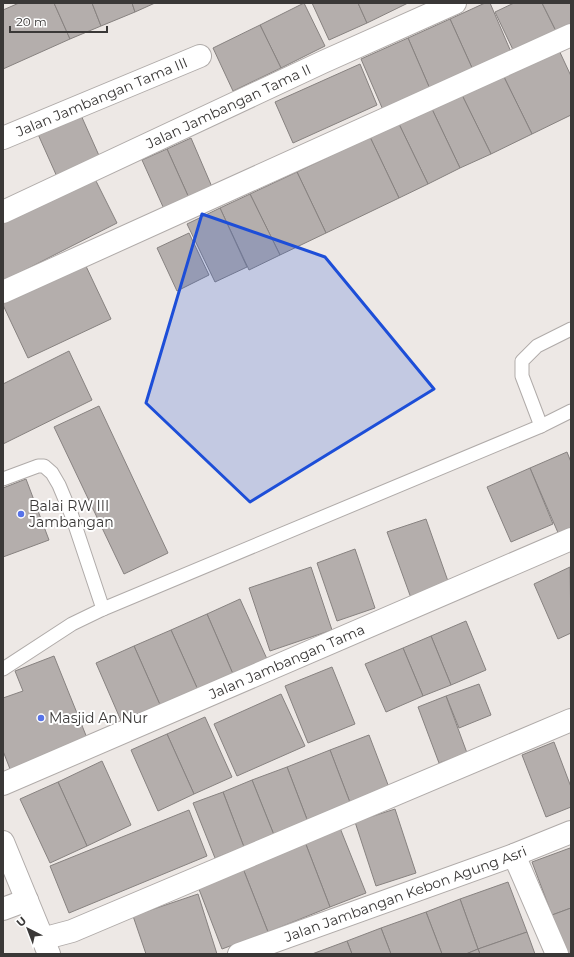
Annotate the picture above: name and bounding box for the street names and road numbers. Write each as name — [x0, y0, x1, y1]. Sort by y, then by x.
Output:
street label: Jalan Jambangan Tama III — [12, 53, 190, 141]
street label: Jalan Jambangan Tama II — [142, 60, 314, 153]
street label: Jalan Jambangan Tama — [205, 620, 367, 704]
street label: Jalan Jambangan Kebon Agung Asri — [281, 842, 529, 946]

